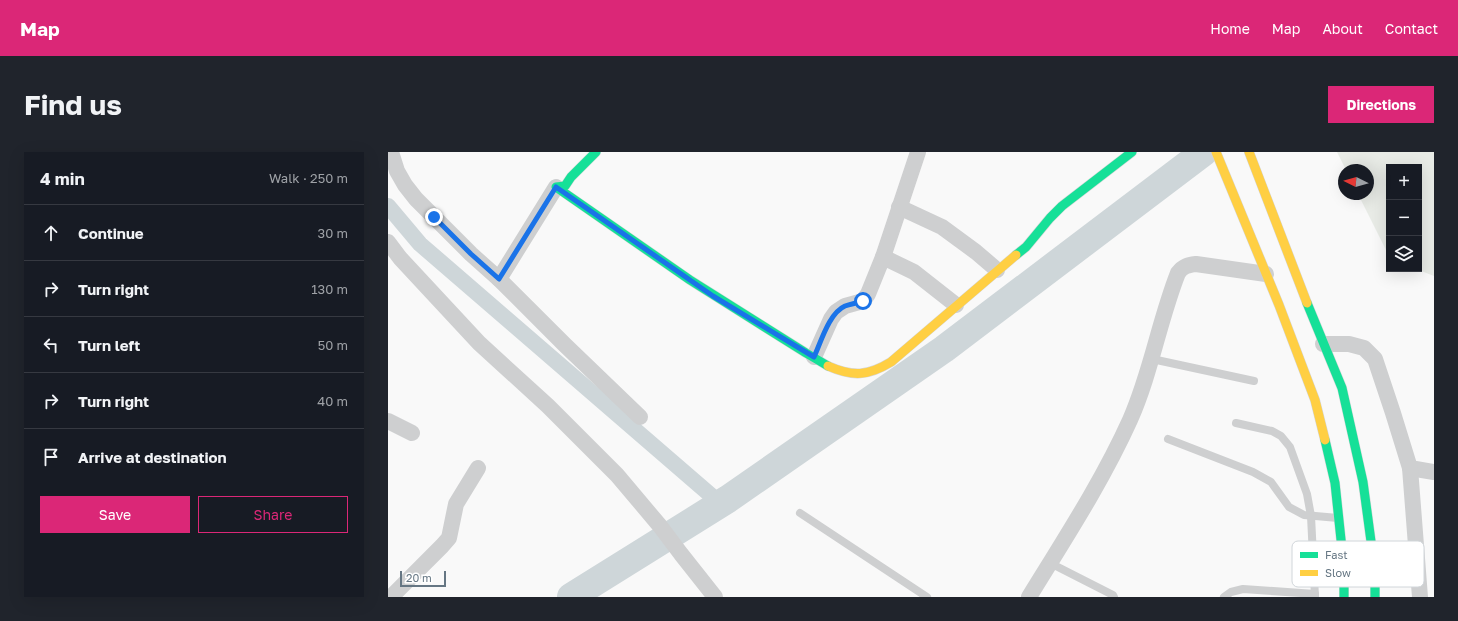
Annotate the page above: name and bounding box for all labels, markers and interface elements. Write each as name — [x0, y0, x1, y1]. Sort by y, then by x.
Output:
text: Map — [20, 17, 60, 40]
text: Home — [1210, 20, 1250, 37]
text: Map — [1272, 20, 1300, 37]
text: About — [1322, 20, 1363, 37]
text: Contact — [1385, 20, 1438, 37]
button: Directions — [1328, 86, 1434, 123]
text: Find us — [24, 88, 122, 121]
north arrow — [1338, 164, 1374, 200]
map controls — [1386, 164, 1422, 272]
button: + — [1386, 164, 1422, 200]
text: 4 min — [40, 168, 85, 189]
text: Walk · 250 m — [269, 170, 348, 186]
button: − — [1386, 200, 1422, 236]
route end — [425, 208, 443, 226]
icon: ahead — [40, 222, 62, 244]
text: Continue — [78, 224, 144, 242]
text: 30 m — [318, 225, 348, 241]
button: layers — [1386, 236, 1422, 272]
icon: right — [40, 278, 62, 300]
text: Turn right — [78, 280, 149, 298]
text: 130 m — [311, 281, 348, 297]
route start — [854, 292, 872, 310]
icon: left — [40, 334, 62, 356]
text: Turn left — [78, 336, 140, 354]
text: 50 m — [318, 337, 348, 353]
icon: right — [40, 390, 62, 412]
text: Turn right — [78, 392, 149, 410]
text: 40 m — [317, 393, 348, 409]
icon: arrive — [40, 446, 62, 468]
text: Arrive at destination — [78, 448, 227, 466]
button: Save — [40, 496, 190, 533]
button: Share — [198, 496, 348, 533]
legend — [1292, 541, 1424, 587]
text: Fast — [1325, 548, 1348, 561]
text: Slow — [1325, 566, 1351, 579]
scale bar — [400, 569, 446, 588]
text: 20 m — [406, 571, 432, 584]

